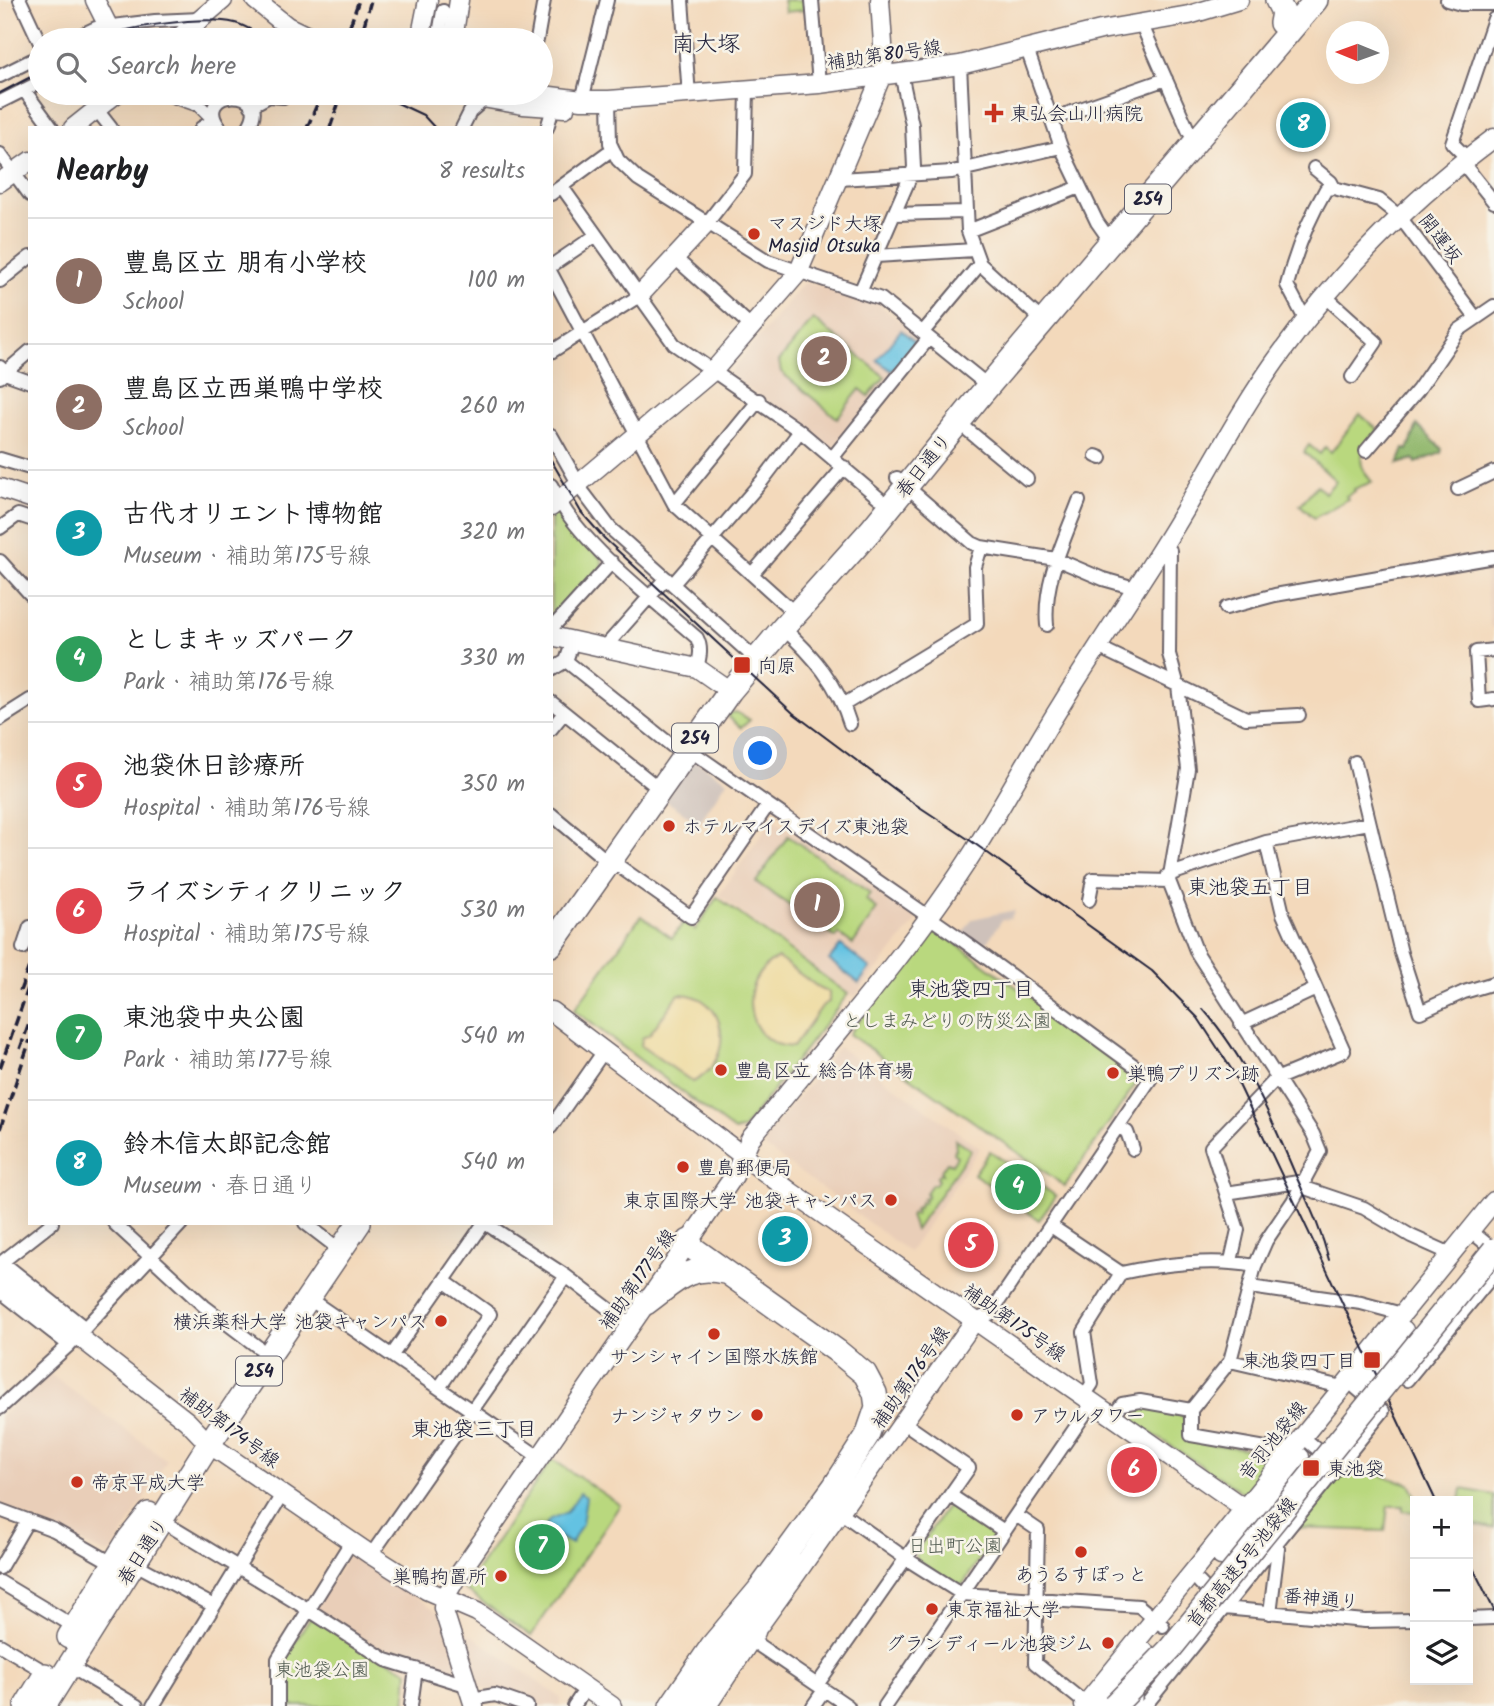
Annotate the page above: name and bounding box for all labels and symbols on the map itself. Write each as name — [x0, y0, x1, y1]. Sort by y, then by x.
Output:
north arrow — [1326, 21, 1389, 84]
district label: 南大塚 — [672, 27, 741, 63]
street label: 補助第80号線 — [825, 33, 944, 79]
pin: 8 — [1280, 99, 1326, 151]
place label: 東弘会山川病院 — [1010, 100, 1143, 130]
marker: 東弘会山川病院 — [984, 103, 1004, 123]
road number: 254 — [1125, 184, 1171, 214]
street label: 開運坂 — [1410, 208, 1469, 271]
place label: マスジド大塚 Masjid Otsuka — [768, 210, 882, 262]
marker: マスジド大塚 Masjid Otsuka — [746, 226, 762, 242]
pin: 2 — [801, 333, 847, 385]
street label: 春日通り — [889, 427, 960, 505]
place label: 向原 — [758, 652, 796, 682]
marker: 向原 — [732, 655, 752, 675]
road number: 254 — [672, 724, 718, 752]
your location — [743, 736, 777, 770]
place label: ホテルマイスデイズ東池袋 — [683, 813, 909, 843]
marker: ホテルマイスデイズ東池袋 — [661, 818, 677, 834]
district label: 東池袋五丁目 — [1187, 872, 1313, 905]
pin: 1 — [794, 879, 840, 931]
district label: 東池袋四丁目 — [908, 974, 1034, 1007]
park label: としまみどりの防災公園 — [842, 1007, 1052, 1037]
place label: 豊島区立 総合体育場 — [735, 1057, 914, 1087]
place label: 巣鴨プリズン跡 — [1127, 1060, 1260, 1090]
marker: 豊島区立 総合体育場 — [713, 1062, 729, 1078]
marker: 巣鴨プリズン跡 — [1105, 1065, 1121, 1081]
place label: 豊島郵便局 — [697, 1154, 792, 1184]
marker: 豊島郵便局 — [675, 1159, 691, 1175]
pin: 4 — [995, 1161, 1041, 1213]
place label: 東京国際大学 池袋キャンパス — [623, 1187, 877, 1217]
marker: 東京国際大学 池袋キャンパス — [883, 1192, 899, 1208]
pin: 3 — [762, 1213, 808, 1265]
pin: 5 — [948, 1219, 994, 1271]
street label: 補助第177号線 — [592, 1223, 685, 1337]
street label: 補助第175号線 — [956, 1277, 1072, 1370]
place label: 横浜薬科大学 池袋キャンパス — [173, 1308, 427, 1338]
marker: 横浜薬科大学 池袋キャンパス — [433, 1313, 449, 1329]
street label: 補助第176号線 — [865, 1320, 958, 1436]
marker: サンシャイン国際水族館 — [706, 1326, 722, 1342]
place label: サンシャイン国際水族館 — [609, 1343, 819, 1373]
place label: 東池袋四丁目 — [1242, 1347, 1356, 1377]
marker: 東池袋四丁目 — [1362, 1350, 1382, 1370]
road number: 254 — [236, 1356, 282, 1386]
street label: 補助第174号線 — [172, 1380, 286, 1477]
street label: 音羽池袋線 — [1232, 1395, 1315, 1488]
place label: ナンジャタウン — [610, 1402, 743, 1432]
place label: アウルタワー — [1031, 1402, 1144, 1432]
marker: ナンジャタウン — [749, 1407, 765, 1423]
marker: アウルタワー — [1009, 1407, 1025, 1423]
district label: 東池袋三丁目 — [411, 1414, 537, 1447]
pin: 6 — [1111, 1444, 1157, 1496]
place label: 東池袋 — [1327, 1455, 1384, 1485]
marker: 東池袋 — [1301, 1458, 1321, 1478]
place label: 帝京平成大学 — [91, 1469, 205, 1499]
marker: 帝京平成大学 — [69, 1474, 85, 1490]
street label: 首都高速5号池袋線 — [1180, 1491, 1305, 1636]
street label: 春日通り — [110, 1512, 177, 1592]
pin: 7 — [519, 1521, 565, 1573]
park label: 日出町公園 — [907, 1532, 1003, 1562]
marker: あうるすぽっと — [1073, 1544, 1089, 1560]
place label: あうるすぽっと — [1015, 1561, 1147, 1591]
place label: 巣鴨拘置所 — [392, 1563, 487, 1593]
marker: 巣鴨拘置所 — [493, 1568, 509, 1584]
street label: 番神通り — [1282, 1582, 1360, 1618]
place label: 東京福祉大学 — [946, 1596, 1060, 1626]
marker: 東京福祉大学 — [924, 1601, 940, 1617]
place label: グランディール池袋ジム — [886, 1630, 1094, 1660]
marker: グランディール池袋ジム — [1100, 1635, 1116, 1651]
park label: 東池袋公園 — [274, 1656, 370, 1686]

